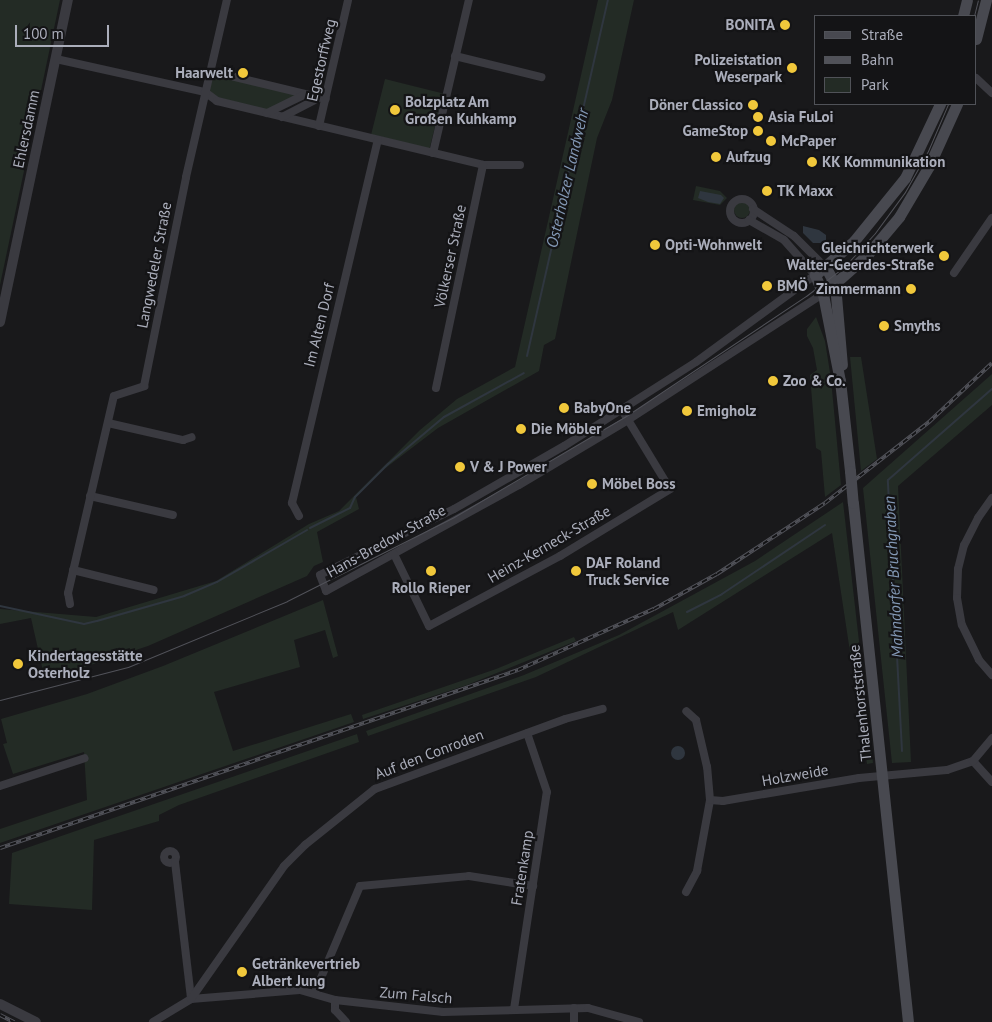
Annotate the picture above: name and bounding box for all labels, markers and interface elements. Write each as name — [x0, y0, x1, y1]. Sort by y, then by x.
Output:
scale bar — [18, 15, 111, 47]
legend — [814, 15, 977, 105]
place label: BONITA — [726, 16, 775, 34]
street label: Egestorffweg — [303, 17, 339, 103]
marker: BONITA — [779, 19, 791, 31]
text: 100 m — [23, 24, 64, 43]
text: Straße — [861, 25, 903, 44]
place label: Polizeistation Weserpark — [695, 50, 782, 85]
text: Bahn — [861, 50, 894, 69]
marker: Polizeistation Weserpark — [786, 62, 798, 74]
place label: Haarwelt — [175, 64, 233, 82]
marker: Haarwelt — [237, 67, 249, 79]
text: Park — [861, 75, 889, 94]
street label: Ehlersdamm — [9, 88, 43, 170]
place label: Bolzplatz Am Großen Kuhkamp — [405, 92, 517, 127]
place label: Döner Classico — [649, 96, 743, 114]
marker: Döner Classico — [747, 99, 759, 111]
marker: Bolzplatz Am Großen Kuhkamp — [389, 104, 401, 116]
water label: Osterholzer Landwehr — [542, 106, 592, 250]
place label: Asia FuLoi — [768, 108, 834, 126]
marker: Asia FuLoi — [752, 111, 764, 123]
place label: GameStop — [682, 122, 748, 140]
marker: GameStop — [752, 125, 764, 137]
place label: McPaper — [781, 132, 836, 150]
marker: McPaper — [765, 135, 777, 147]
place label: Aufzug — [726, 148, 771, 166]
marker: Aufzug — [710, 151, 722, 163]
place label: KK Kommunikation — [822, 153, 946, 171]
marker: KK Kommunikation — [806, 156, 818, 168]
place label: TK Maxx — [777, 182, 834, 200]
marker: TK Maxx — [761, 185, 773, 197]
street label: Langwedeler Straße — [133, 200, 175, 330]
street label: Völkerser Straße — [430, 203, 470, 309]
place label: Opti-Wohnwelt — [665, 236, 762, 254]
place label: Gleichrichterwerk Walter-Geerdes-Straße — [787, 238, 934, 273]
marker: Opti-Wohnwelt — [649, 239, 661, 251]
marker: Gleichrichterwerk Walter-Geerdes-Straße — [938, 250, 950, 262]
place label: BMÖ — [777, 277, 808, 295]
marker: BMÖ — [761, 280, 773, 292]
place label: Zimmermann — [816, 280, 901, 298]
street label: Im Alten Dorf — [300, 281, 338, 369]
marker: Zimmermann — [905, 283, 917, 295]
place label: Smyths — [894, 317, 941, 335]
marker: Smyths — [878, 320, 890, 332]
place label: Zoo & Co. — [783, 372, 846, 390]
marker: Zoo & Co. — [767, 375, 779, 387]
place label: BabyOne — [574, 399, 631, 417]
marker: BabyOne — [558, 402, 570, 414]
place label: Emigholz — [697, 402, 756, 420]
marker: Emigholz — [681, 405, 693, 417]
place label: Die Möbler — [531, 420, 602, 438]
marker: Die Möbler — [515, 423, 527, 435]
place label: V & J Power — [470, 458, 547, 476]
marker: V & J Power — [454, 461, 466, 473]
place label: Möbel Boss — [602, 475, 675, 493]
marker: Möbel Boss — [586, 478, 598, 490]
water label: Mahndorfer Bruchgraben — [879, 496, 907, 658]
street label: Hans-Bredow-Straße — [323, 501, 449, 581]
street label: Heinz-Kerneck-Straße — [484, 501, 614, 587]
place label: DAF Roland Truck Service — [586, 553, 670, 588]
marker: Rollo Rieper — [425, 565, 437, 577]
marker: DAF Roland Truck Service — [570, 565, 582, 577]
place label: Rollo Rieper — [392, 579, 470, 597]
street label: Thalenhorststraße — [845, 644, 875, 762]
place label: Kindertagesstätte Osterholz — [28, 646, 143, 681]
marker: Kindertagesstätte Osterholz — [12, 658, 24, 670]
street label: Auf den Conroden — [372, 725, 486, 783]
street label: Holzweide — [760, 760, 830, 790]
street label: Fratenkamp — [507, 829, 537, 907]
place label: Getränkevertrieb Albert Jung — [252, 954, 360, 989]
marker: Getränkevertrieb Albert Jung — [236, 966, 248, 978]
street label: Zum Falsch — [379, 983, 453, 1007]

